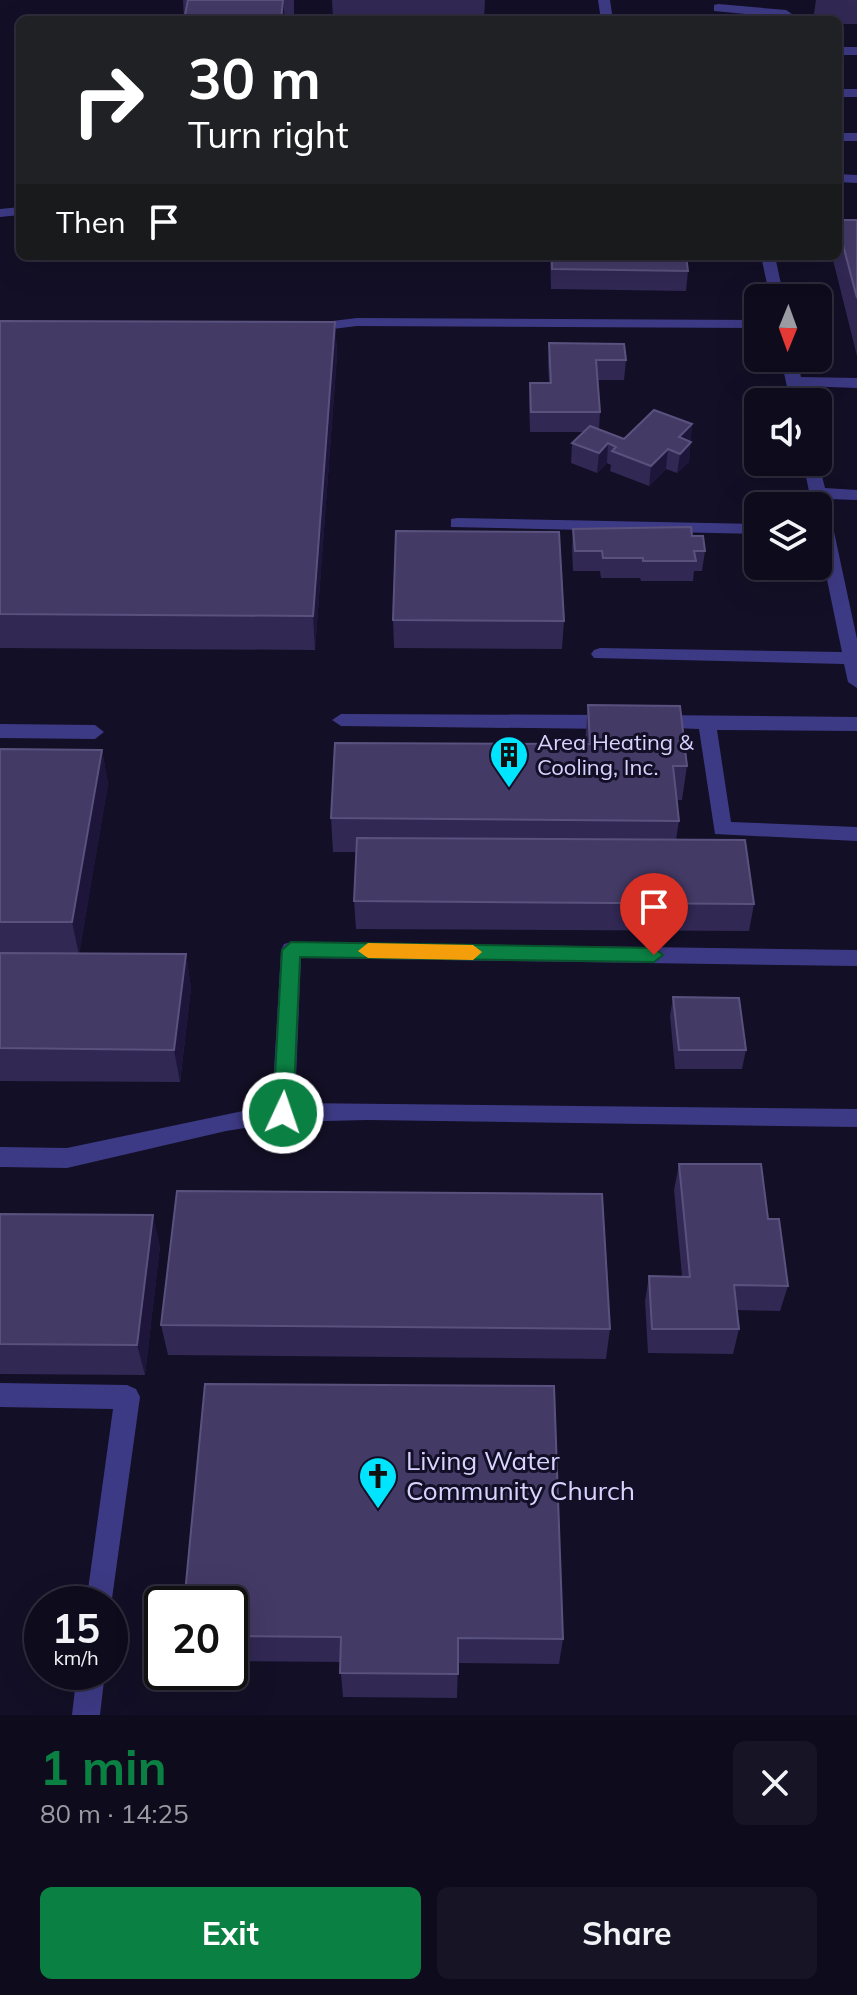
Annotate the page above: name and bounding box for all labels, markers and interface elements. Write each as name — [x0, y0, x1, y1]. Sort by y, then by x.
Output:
text: 30 m — [188, 43, 321, 113]
icon: right — [56, 48, 160, 152]
text: Turn right — [188, 112, 349, 157]
icon: arrive — [142, 200, 186, 244]
text: Then — [56, 203, 126, 241]
north arrow — [744, 284, 832, 372]
map controls — [744, 284, 832, 580]
button: sound — [744, 388, 832, 476]
button: layers — [744, 492, 832, 580]
place label: Area Heating & Cooling, Inc. — [537, 728, 695, 781]
building icon: Area Heating & Cooling, Inc. — [488, 734, 530, 789]
pin — [620, 873, 688, 955]
icon: arrive — [632, 885, 676, 929]
position arrow — [241, 1071, 325, 1155]
place label: Living Water Community Church — [406, 1444, 635, 1507]
church icon: Living Water Community Church — [357, 1455, 399, 1510]
speed limit sign: 20 — [144, 1586, 248, 1690]
text: 15 — [52, 1603, 100, 1653]
text: km/h — [53, 1645, 99, 1670]
text: 1 min — [40, 1737, 167, 1797]
button: close — [733, 1741, 817, 1825]
text: 80 m · 14:25 — [40, 1797, 189, 1830]
button: Exit — [40, 1887, 421, 1979]
button: Share — [437, 1887, 817, 1979]

